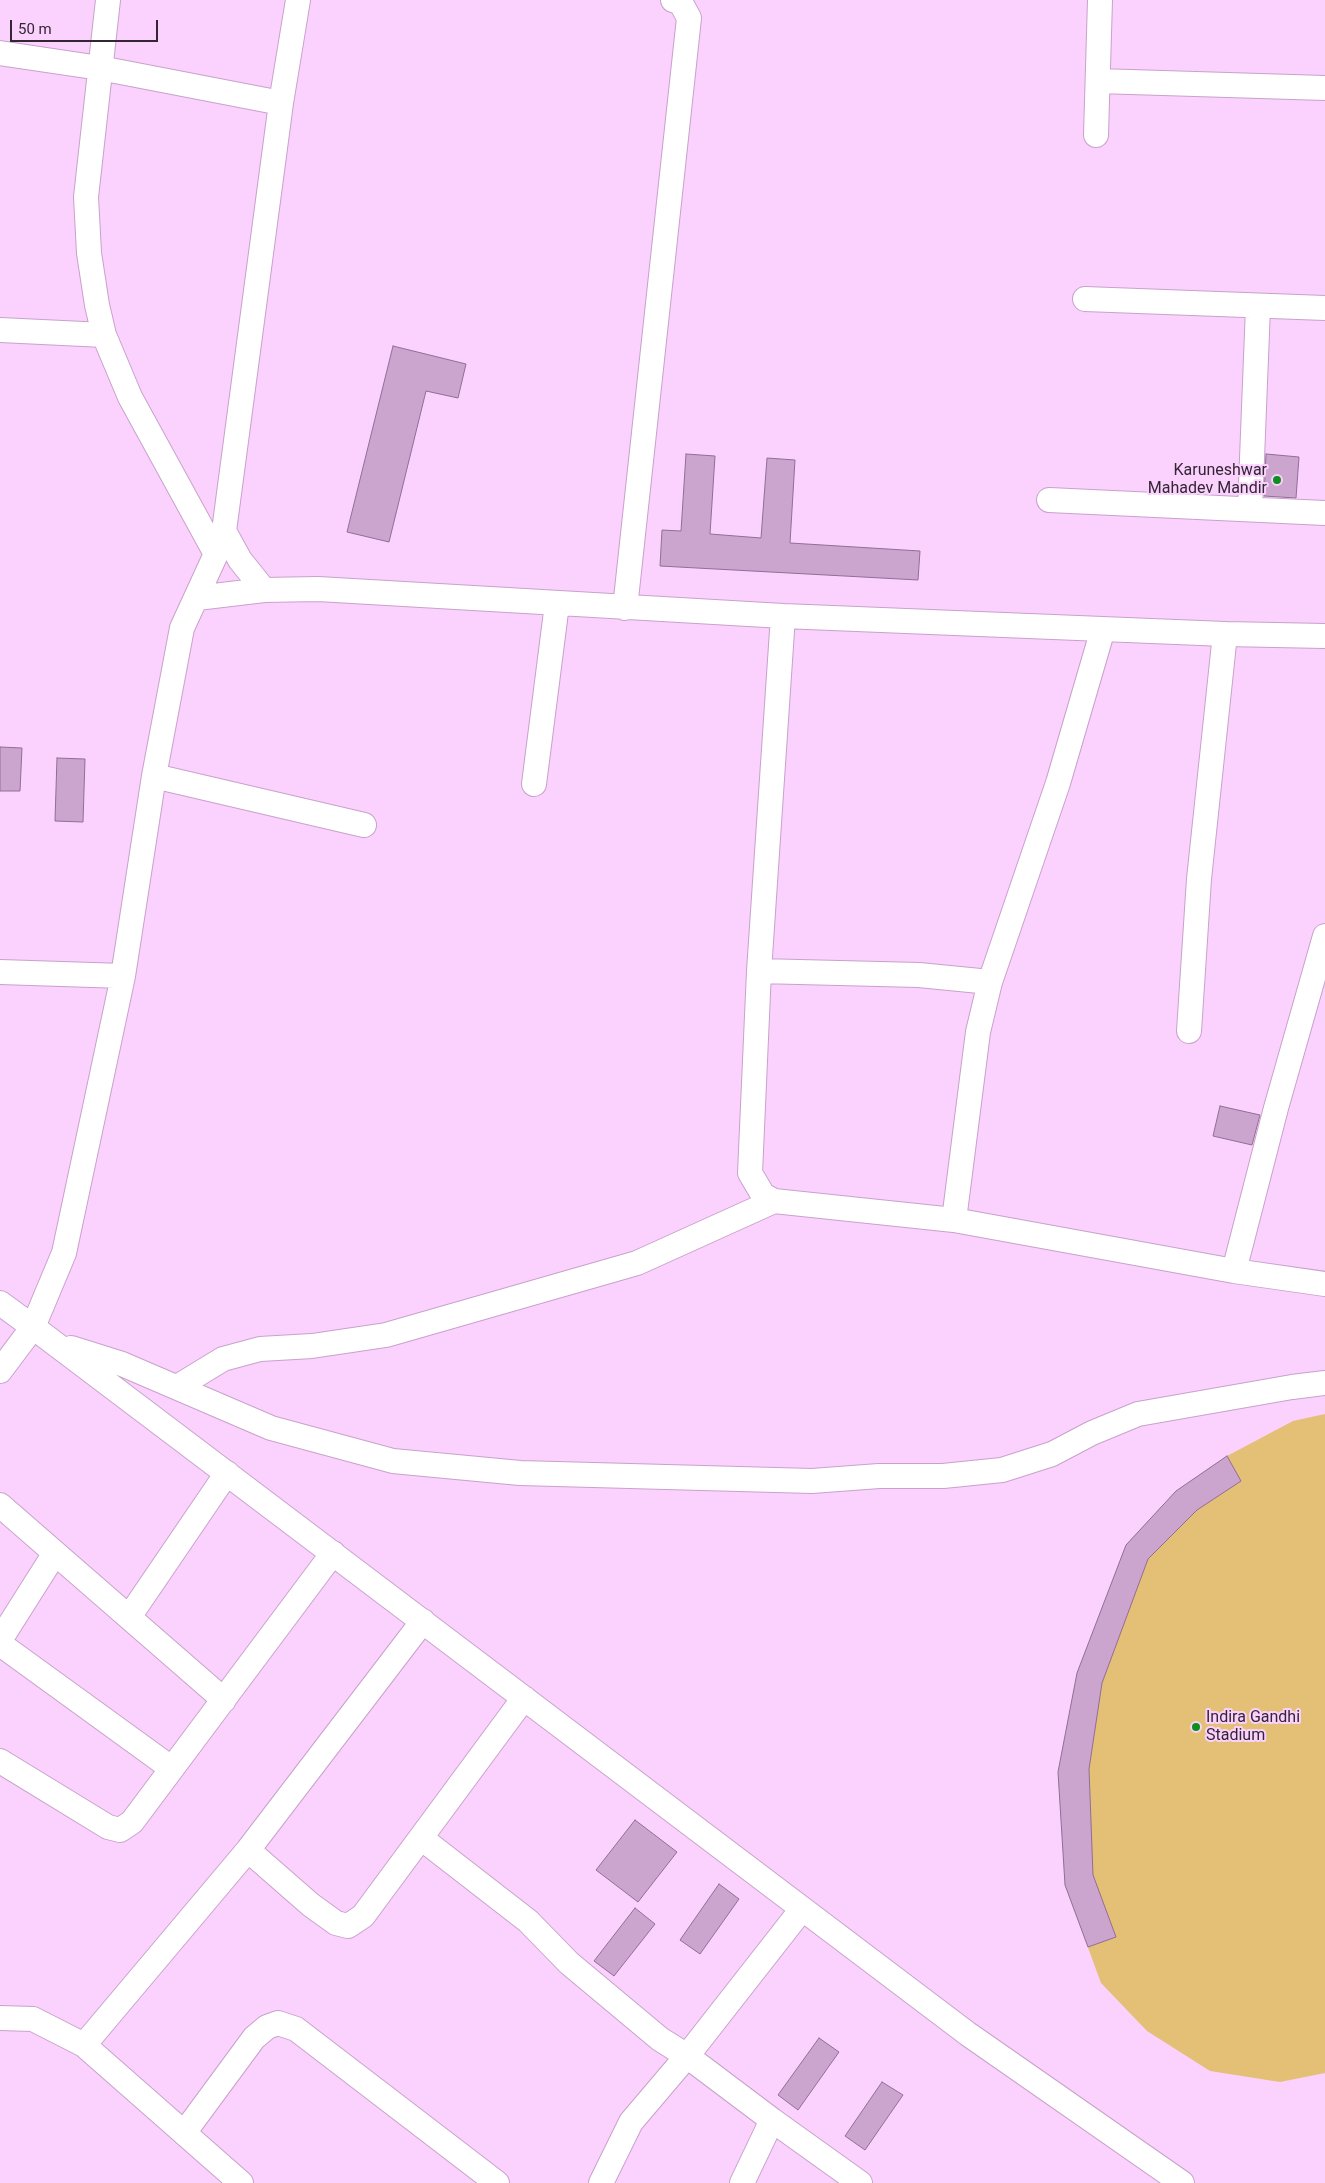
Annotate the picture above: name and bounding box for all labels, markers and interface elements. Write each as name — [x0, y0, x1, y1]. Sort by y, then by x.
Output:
scale bar — [12, 10, 160, 42]
text: 50 m — [18, 20, 52, 38]
place label: Karuneshwar Mahadev Mandir — [1148, 461, 1267, 499]
marker: Karuneshwar Mahadev Mandir — [1271, 474, 1283, 486]
place label: Indira Gandhi Stadium — [1206, 1708, 1300, 1746]
marker: Indira Gandhi Stadium — [1190, 1721, 1202, 1733]

